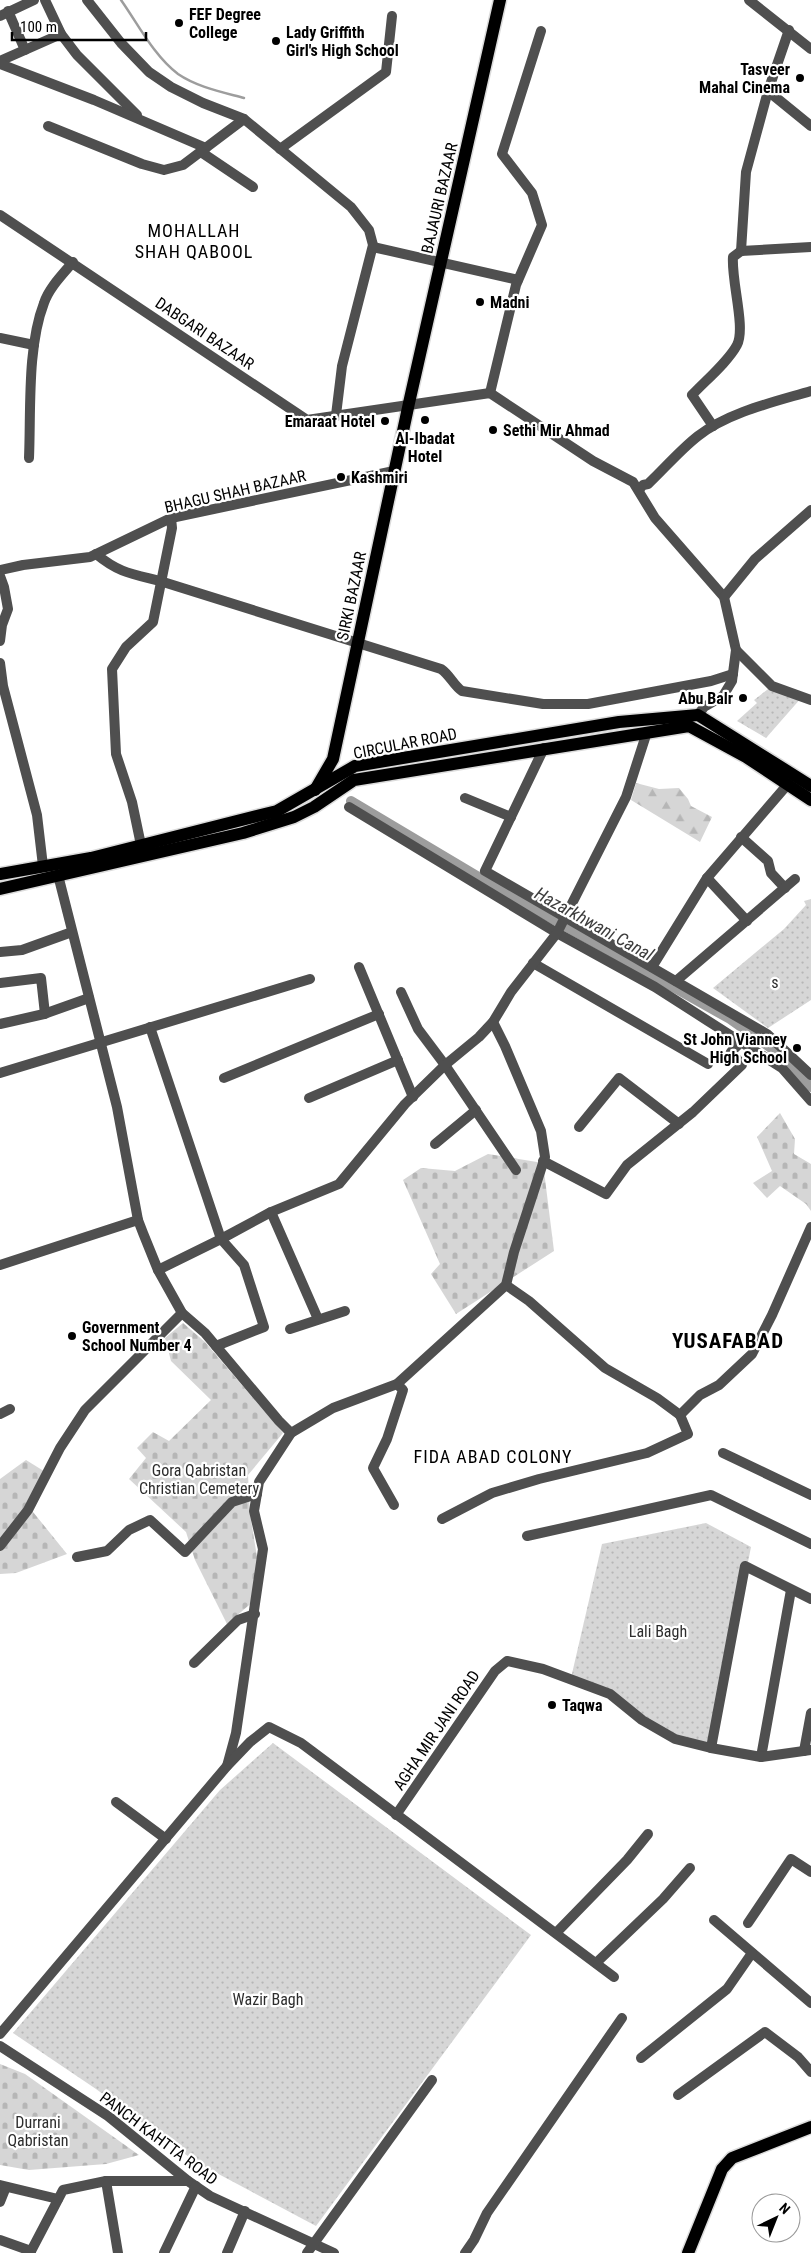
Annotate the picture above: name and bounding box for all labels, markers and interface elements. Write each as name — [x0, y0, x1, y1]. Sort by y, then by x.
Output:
place label: FEF Degree College — [189, 5, 261, 42]
scale bar — [12, 10, 146, 42]
marker: FEF Degree College — [173, 17, 185, 29]
text: 100 m — [20, 18, 57, 36]
place label: Lady Griffith Girl's High School — [286, 23, 399, 60]
marker: Lady Griffith Girl's High School — [270, 35, 282, 47]
place label: Tasveer Mahal Cinema — [699, 60, 790, 97]
marker: Tasveer Mahal Cinema — [794, 72, 806, 84]
street label: BAJAURI BAZAAR — [418, 140, 462, 255]
district label: MOHALLAH SHAH QABOOL — [135, 220, 253, 262]
street label: DABGARI BAZAAR — [152, 293, 258, 374]
place label: Madni — [490, 293, 530, 312]
marker: Madni — [474, 296, 486, 308]
place label: Emaraat Hotel — [285, 412, 375, 431]
marker: Al-Ibadat Hotel — [419, 414, 431, 426]
marker: Emaraat Hotel — [379, 415, 391, 427]
place label: Sethi Mir Ahmad — [503, 421, 610, 440]
marker: Sethi Mir Ahmad — [487, 424, 499, 436]
place label: Al-Ibadat Hotel — [395, 429, 455, 466]
street label: BHAGU SHAH BAZAAR — [163, 466, 308, 517]
place label: Kashmiri — [351, 468, 408, 487]
marker: Kashmiri — [335, 471, 347, 483]
street label: SIRKI BAZAAR — [333, 549, 370, 642]
place label: Abu Balr — [678, 689, 733, 708]
marker: Abu Balr — [737, 692, 749, 704]
street label: CIRCULAR ROAD — [352, 724, 458, 763]
water label: Hazarkhwani Canal — [531, 882, 658, 965]
park label: s — [771, 973, 779, 992]
place label: St John Vianney High School — [683, 1030, 787, 1067]
marker: St John Vianney High School — [791, 1042, 803, 1054]
place label: Government School Number 4 — [82, 1318, 192, 1355]
district label: YUSAFABAD — [672, 1329, 784, 1353]
marker: Government School Number 4 — [66, 1330, 78, 1342]
district label: FIDA ABAD COLONY — [414, 1446, 572, 1467]
park label: Gora Qabristan Christian Cemetery — [139, 1461, 259, 1498]
park label: Lali Bagh — [629, 1622, 687, 1641]
street label: AGHA MIR JANI ROAD — [389, 1667, 484, 1794]
place label: Taqwa — [562, 1696, 603, 1715]
marker: Taqwa — [546, 1699, 558, 1711]
park label: Wazir Bagh — [233, 1990, 303, 2009]
street label: PANCH KAHTTA ROAD — [96, 2088, 221, 2189]
park label: Durrani Qabristan — [7, 2113, 69, 2150]
north arrow — [751, 2193, 801, 2243]
text: N — [776, 2200, 793, 2217]

